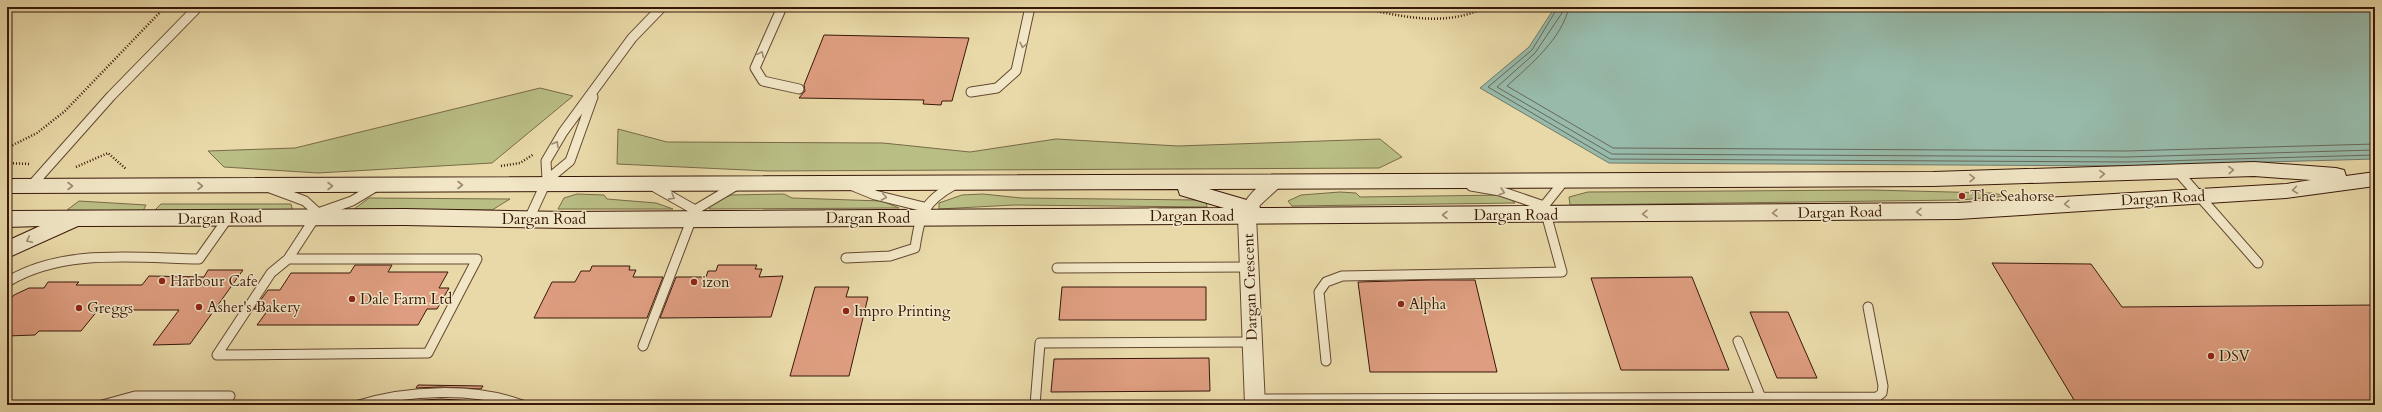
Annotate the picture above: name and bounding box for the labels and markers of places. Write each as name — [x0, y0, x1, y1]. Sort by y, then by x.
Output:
place label: The Seahorse — [1970, 186, 2055, 206]
marker: The Seahorse — [1957, 191, 1967, 201]
place label: Harbour Cafe — [170, 271, 258, 291]
place label: izon — [702, 272, 730, 292]
marker: Harbour Cafe — [157, 276, 167, 286]
marker: izon — [689, 277, 699, 287]
place label: Dale Farm Ltd — [360, 289, 452, 309]
marker: Dale Farm Ltd — [347, 294, 357, 304]
place label: Alpha — [1409, 294, 1447, 314]
place label: Asher's Bakery — [207, 297, 301, 317]
place label: Greggs — [87, 298, 133, 318]
marker: Alpha — [1396, 299, 1406, 309]
place label: Impro Printing — [854, 301, 951, 321]
marker: Asher's Bakery — [194, 302, 204, 312]
marker: Greggs — [74, 303, 84, 313]
marker: Impro Printing — [841, 306, 851, 316]
place label: DSV — [2219, 346, 2250, 366]
marker: DSV — [2206, 351, 2216, 361]

